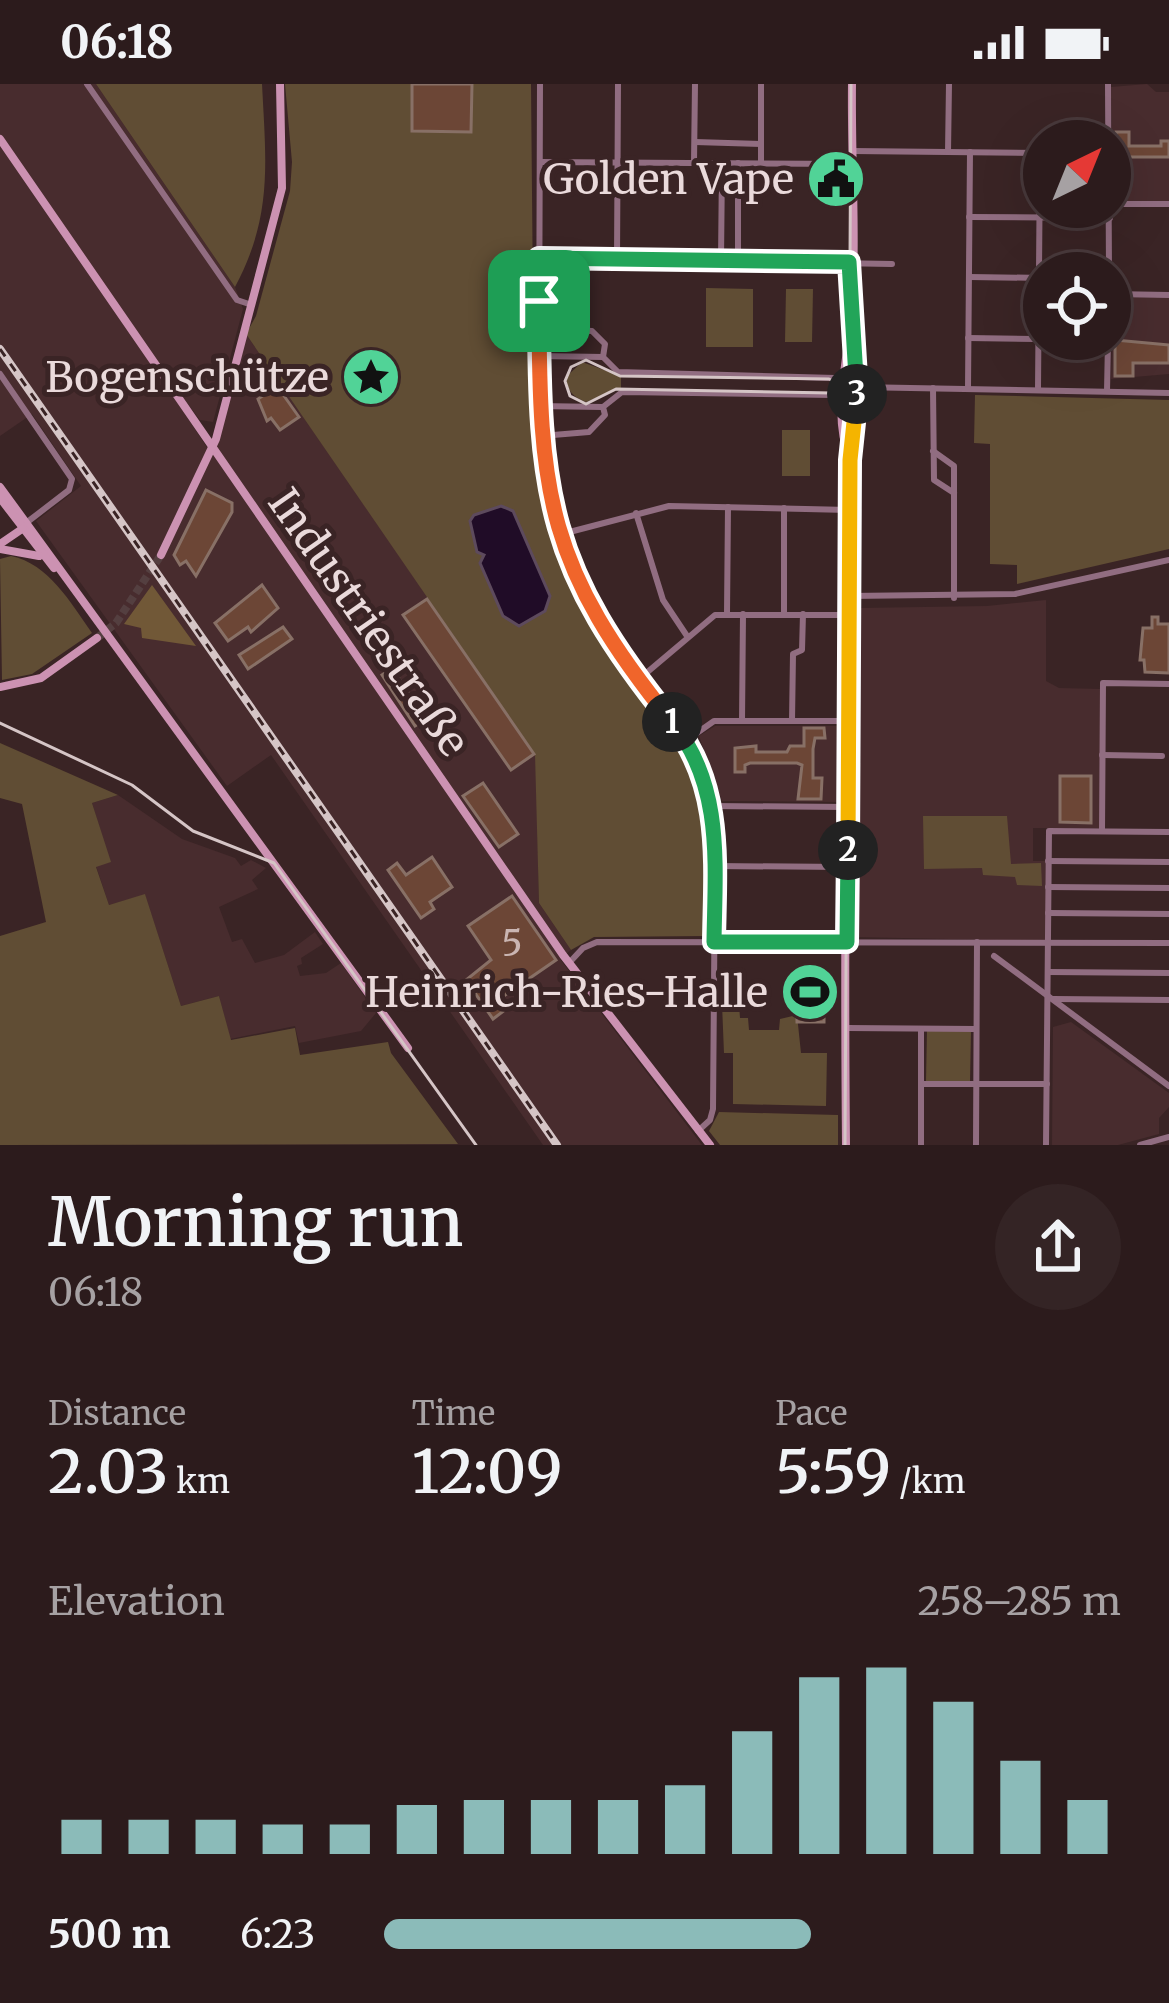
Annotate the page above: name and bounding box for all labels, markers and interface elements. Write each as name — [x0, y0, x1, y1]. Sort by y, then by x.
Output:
text: 06:18 — [60, 14, 174, 70]
north arrow — [1023, 120, 1131, 228]
map controls — [1023, 120, 1131, 360]
public building icon: Golden Vape — [805, 148, 867, 210]
place label: Golden Vape — [543, 153, 794, 205]
pin — [488, 250, 590, 352]
button: locate — [1023, 252, 1131, 360]
icon: arrive — [506, 268, 572, 334]
place icon: Bogenschütze — [340, 346, 402, 408]
place label: Bogenschütze — [45, 351, 329, 404]
pin: 3 — [827, 364, 887, 424]
text: 3 — [848, 373, 866, 414]
street label: Industriestraße — [258, 478, 480, 766]
pin: 1 — [642, 692, 702, 752]
text: 1 — [664, 701, 680, 742]
pin: 2 — [818, 820, 878, 880]
text: 2 — [838, 829, 858, 870]
house number: 5 — [501, 921, 523, 966]
sports icon: Heinrich-Ries-Halle — [779, 961, 841, 1023]
place label: Heinrich-Ries-Halle — [365, 966, 768, 1018]
text: Morning run — [48, 1181, 463, 1264]
button: share — [995, 1184, 1121, 1310]
text: 06:18 — [48, 1268, 143, 1317]
text: Distance — [48, 1393, 186, 1434]
text: Time — [412, 1393, 495, 1434]
text: Pace — [775, 1393, 848, 1434]
text: 2.03 — [48, 1434, 168, 1509]
text: 12:09 — [412, 1434, 563, 1509]
text: 5:59 — [775, 1434, 891, 1509]
text: km — [168, 1461, 230, 1502]
text: /km — [891, 1461, 965, 1502]
text: Elevation — [48, 1577, 225, 1626]
text: 258–285 m — [917, 1577, 1121, 1626]
text: 500 m — [48, 1910, 171, 1959]
text: 6:23 — [240, 1910, 315, 1959]

